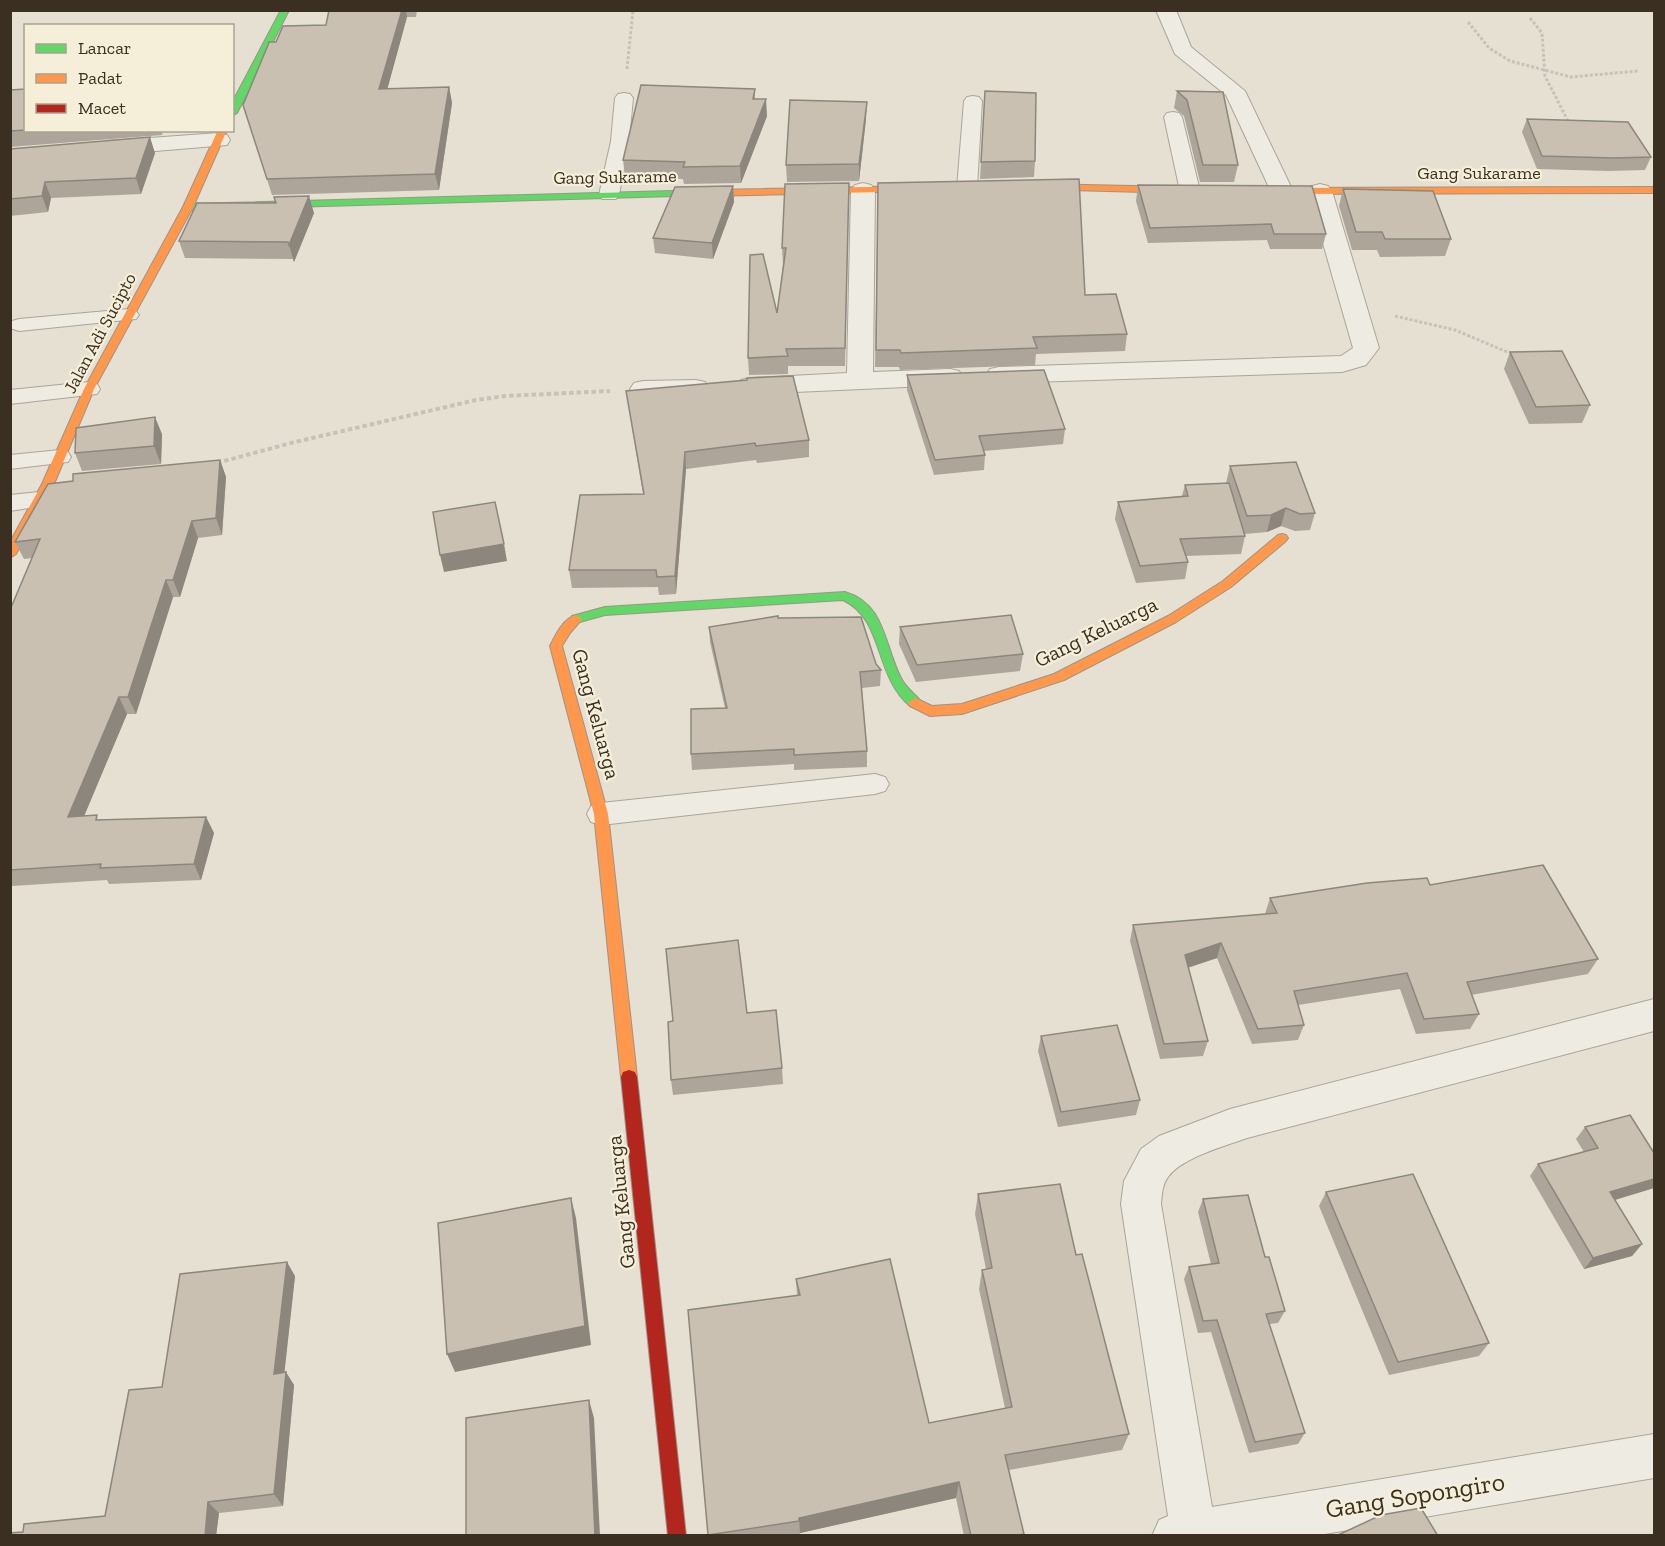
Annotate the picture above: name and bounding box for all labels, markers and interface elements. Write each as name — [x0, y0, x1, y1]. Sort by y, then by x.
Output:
legend — [24, 24, 234, 132]
text: Lancar — [78, 37, 131, 59]
text: Padat — [78, 67, 122, 89]
text: Macet — [78, 97, 126, 119]
street label: Gang Sukarame — [1417, 162, 1541, 184]
street label: Gang Sukarame — [553, 165, 677, 189]
street label: Jalan Adi Sucipto — [59, 269, 141, 397]
street label: Gang Keluarga — [1030, 591, 1161, 672]
street label: Gang Keluarga — [567, 646, 626, 782]
street label: Gang Keluarga — [601, 1134, 640, 1270]
street label: Gang Sopongiro — [1323, 1465, 1507, 1525]

